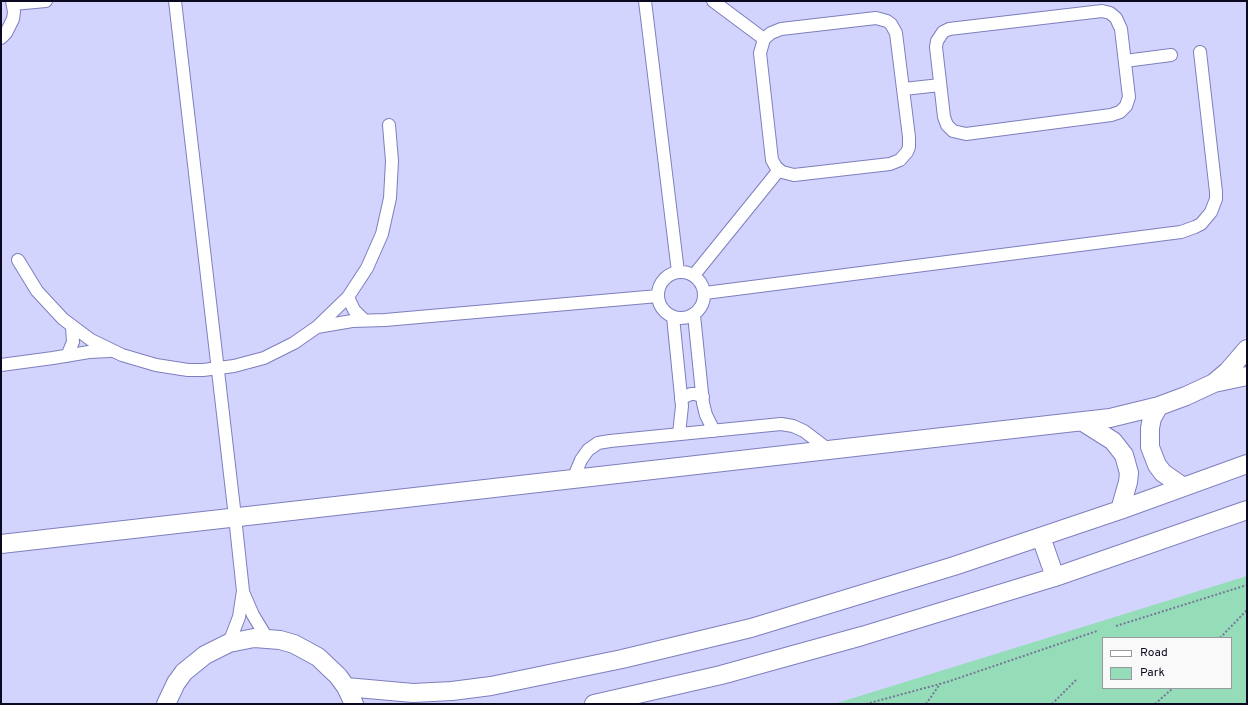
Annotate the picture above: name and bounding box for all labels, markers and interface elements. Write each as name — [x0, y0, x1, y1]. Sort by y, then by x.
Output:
legend — [1102, 637, 1232, 689]
text: Road — [1140, 645, 1168, 661]
text: Park — [1140, 665, 1165, 681]

